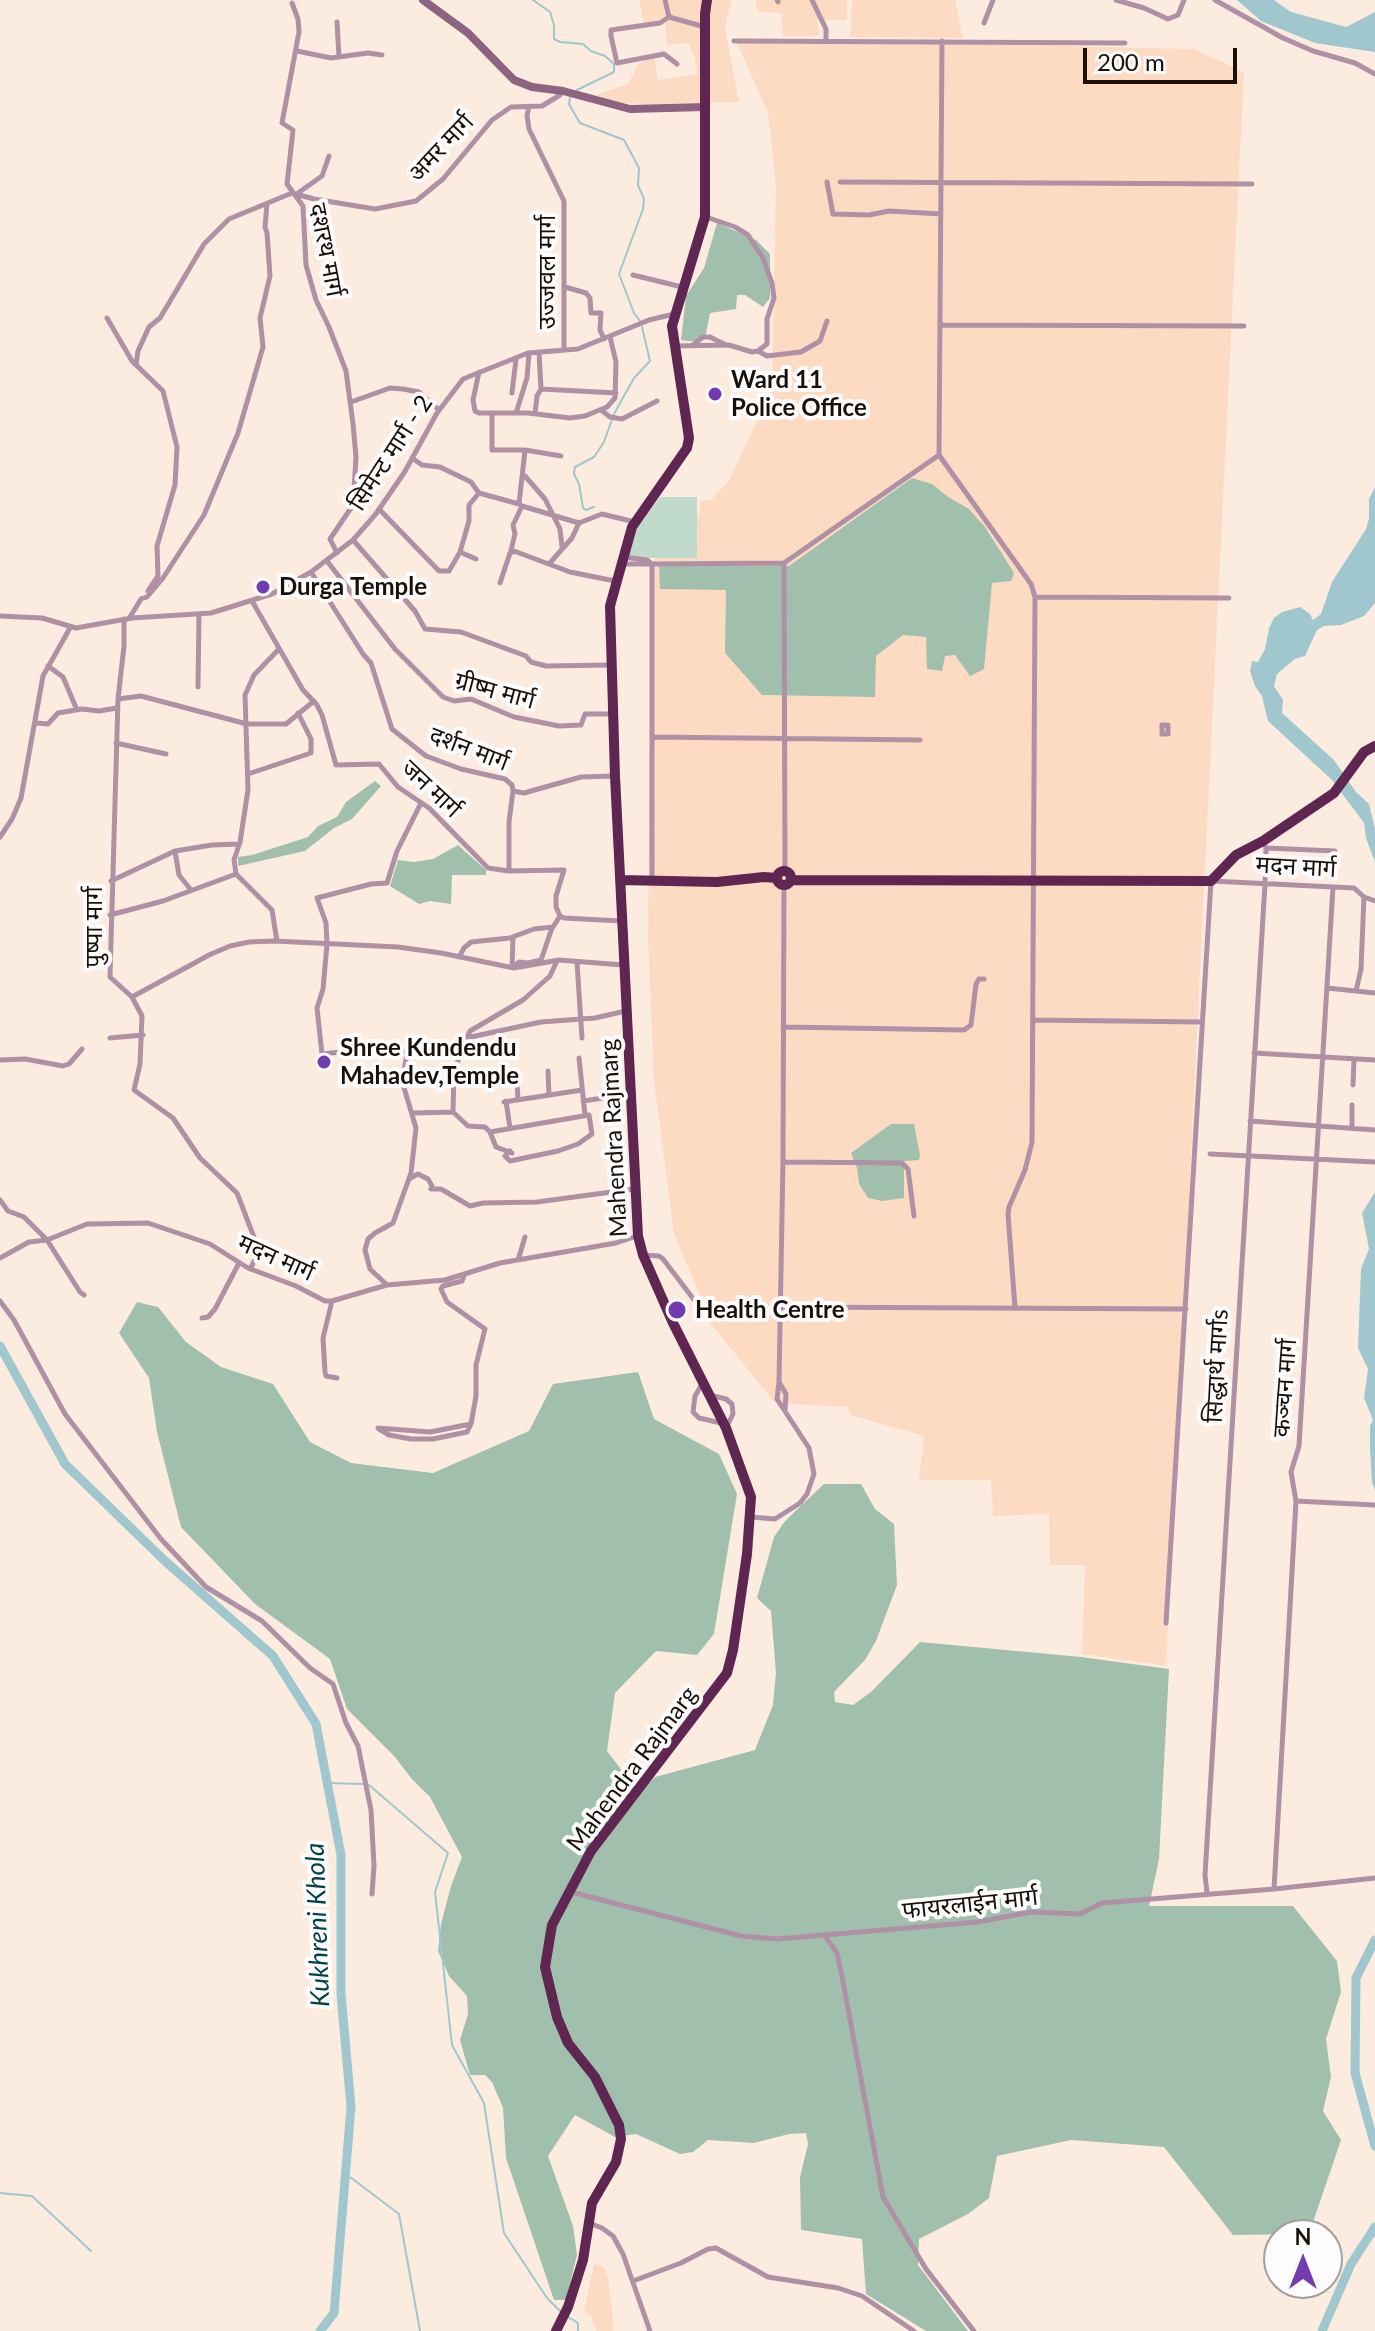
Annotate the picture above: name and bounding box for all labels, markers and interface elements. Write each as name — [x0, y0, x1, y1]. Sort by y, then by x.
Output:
scale bar — [1087, 32, 1241, 82]
text: 200 m — [1097, 47, 1165, 76]
street label: अमर मार्ग — [402, 108, 480, 188]
street label: दशरथ मार्ग — [303, 201, 349, 299]
street label: उज्जवल मार्ग — [533, 215, 561, 329]
place label: Ward 11 Police Office — [731, 366, 867, 422]
marker: Ward 11 Police Office — [706, 385, 724, 403]
street label: सिमेन्ट मार्ग - 2 — [343, 390, 439, 516]
place label: Durga Temple — [279, 573, 427, 601]
marker: Durga Temple — [254, 578, 272, 596]
street label: ग्रीष्म मार्ग — [452, 666, 538, 716]
street label: दर्शन मार्ग — [425, 721, 513, 777]
street label: जन मार्ग — [395, 754, 467, 824]
street label: मदन मार्ग — [1255, 851, 1337, 883]
street label: पुष्पा मार्ग — [80, 886, 108, 968]
place label: Shree Kundendu Mahadev,Temple — [340, 1034, 519, 1090]
street label: Mahendra Rajmarg — [594, 1038, 634, 1238]
marker: Shree Kundendu Mahadev,Temple — [315, 1053, 333, 1071]
street label: मदन मार्ग — [233, 1228, 319, 1288]
place label: Health Centre — [695, 1296, 845, 1324]
marker: Health Centre — [666, 1299, 688, 1321]
street label: सिद्धार्थ मार्गs — [1200, 1308, 1234, 1424]
street label: कञ्चन मार्ग — [1267, 1338, 1303, 1438]
street label: Mahendra Rajmarg — [561, 1681, 703, 1857]
water label: Kukhreni Khola — [300, 1842, 336, 2008]
street label: फायरलाईन मार्ग — [901, 1883, 1039, 1925]
north arrow — [1263, 2219, 1343, 2299]
text: N — [1295, 2223, 1311, 2250]

